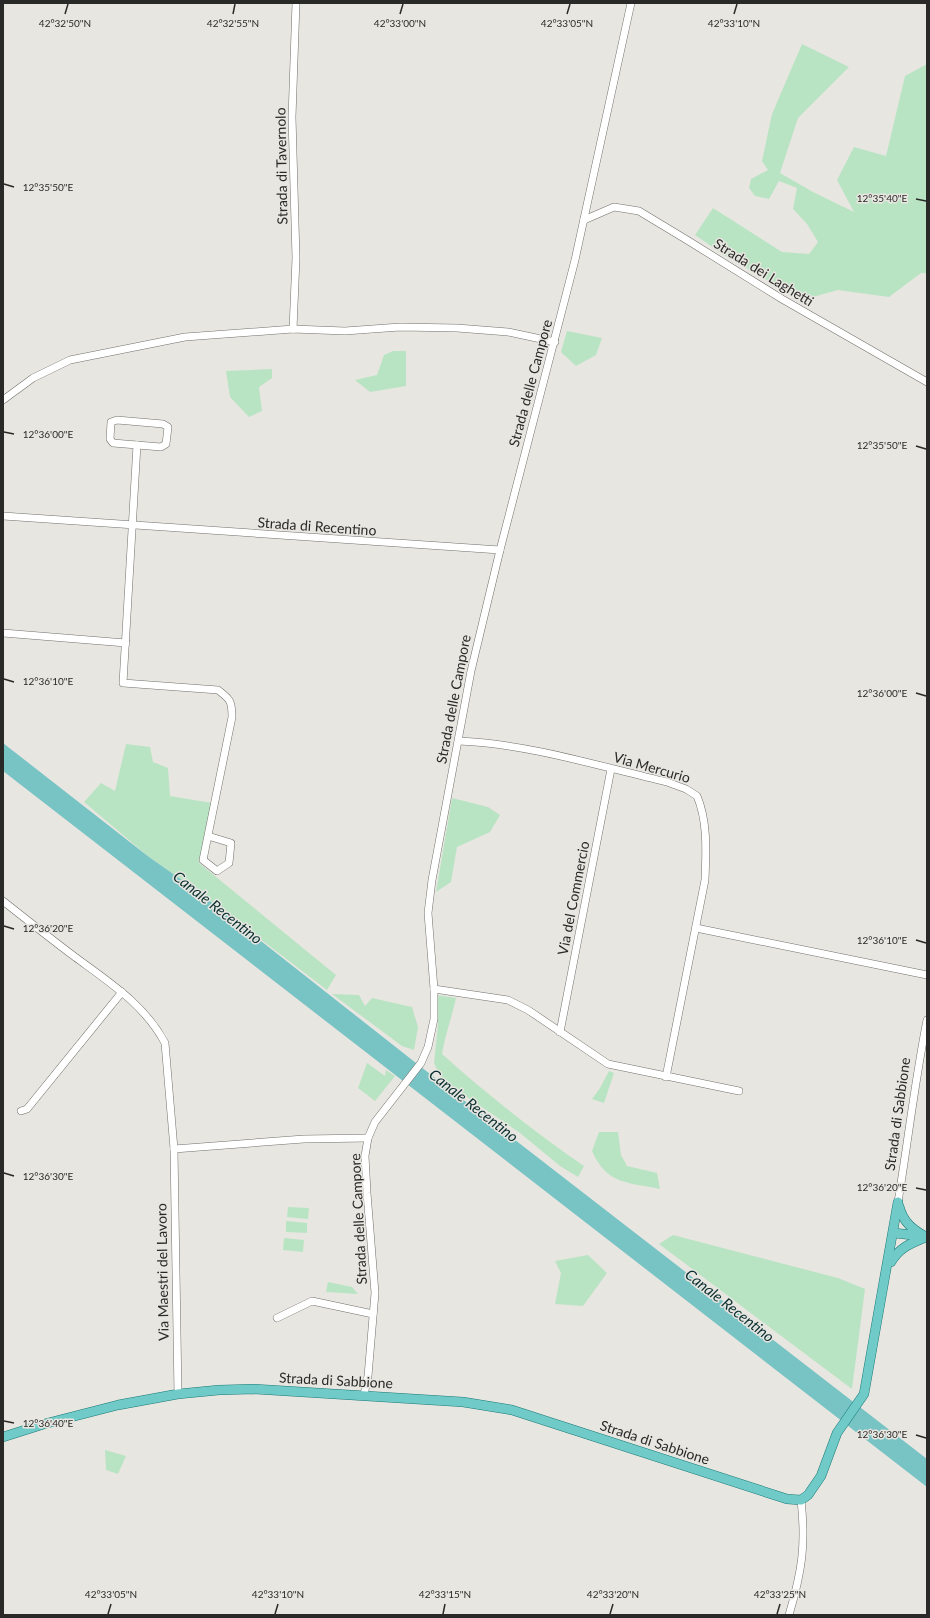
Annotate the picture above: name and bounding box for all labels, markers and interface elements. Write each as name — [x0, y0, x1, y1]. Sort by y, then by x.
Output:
text: 42°32'50"N — [39, 17, 91, 29]
text: 42°32'55"N — [207, 17, 259, 29]
text: 42°33'00"N — [374, 17, 426, 29]
text: 42°33'05"N — [541, 17, 593, 29]
text: 42°33'10"N — [708, 17, 760, 29]
street label: Strada di Tavernolo — [271, 107, 291, 225]
text: 12°35'50"E — [23, 181, 73, 193]
text: 12°35'40"E — [857, 192, 907, 204]
street label: Strada dei Laghetti — [711, 234, 817, 310]
street label: Strada delle Campore — [505, 317, 555, 449]
text: 12°36'00"E — [23, 428, 73, 440]
text: 12°35'50"E — [857, 439, 907, 451]
street label: Strada di Recentino — [257, 513, 377, 539]
street label: Strada delle Campore — [432, 633, 474, 765]
text: 12°36'10"E — [23, 675, 73, 687]
text: 12°36'00"E — [857, 687, 907, 699]
street label: Via Mercurio — [612, 748, 692, 786]
street label: Via del Commercio — [554, 839, 592, 956]
water label: Canale Recentino — [170, 867, 266, 947]
text: 12°36'20"E — [23, 922, 73, 934]
text: 12°36'10"E — [857, 934, 907, 946]
street label: Strada di Sabbione — [881, 1056, 913, 1172]
water label: Canale Recentino — [426, 1065, 522, 1145]
street label: Strada delle Campore — [346, 1153, 370, 1285]
text: 12°36'30"E — [23, 1170, 73, 1182]
text: 12°36'20"E — [857, 1181, 907, 1193]
street label: Via Maestri del Lavoro — [152, 1203, 172, 1341]
water label: Canale Recentino — [682, 1265, 778, 1345]
street label: Strada di Sabbione — [279, 1369, 393, 1391]
street label: Strada di Sabbione — [598, 1416, 712, 1468]
text: 12°36'40"E — [23, 1417, 73, 1429]
text: 12°36'30"E — [857, 1428, 907, 1440]
text: 42°33'05"N — [85, 1588, 137, 1600]
text: 42°33'10"N — [252, 1588, 304, 1600]
text: 42°33'15"N — [419, 1588, 471, 1600]
text: 42°33'20"N — [587, 1588, 639, 1600]
text: 42°33'25"N — [754, 1588, 806, 1600]

